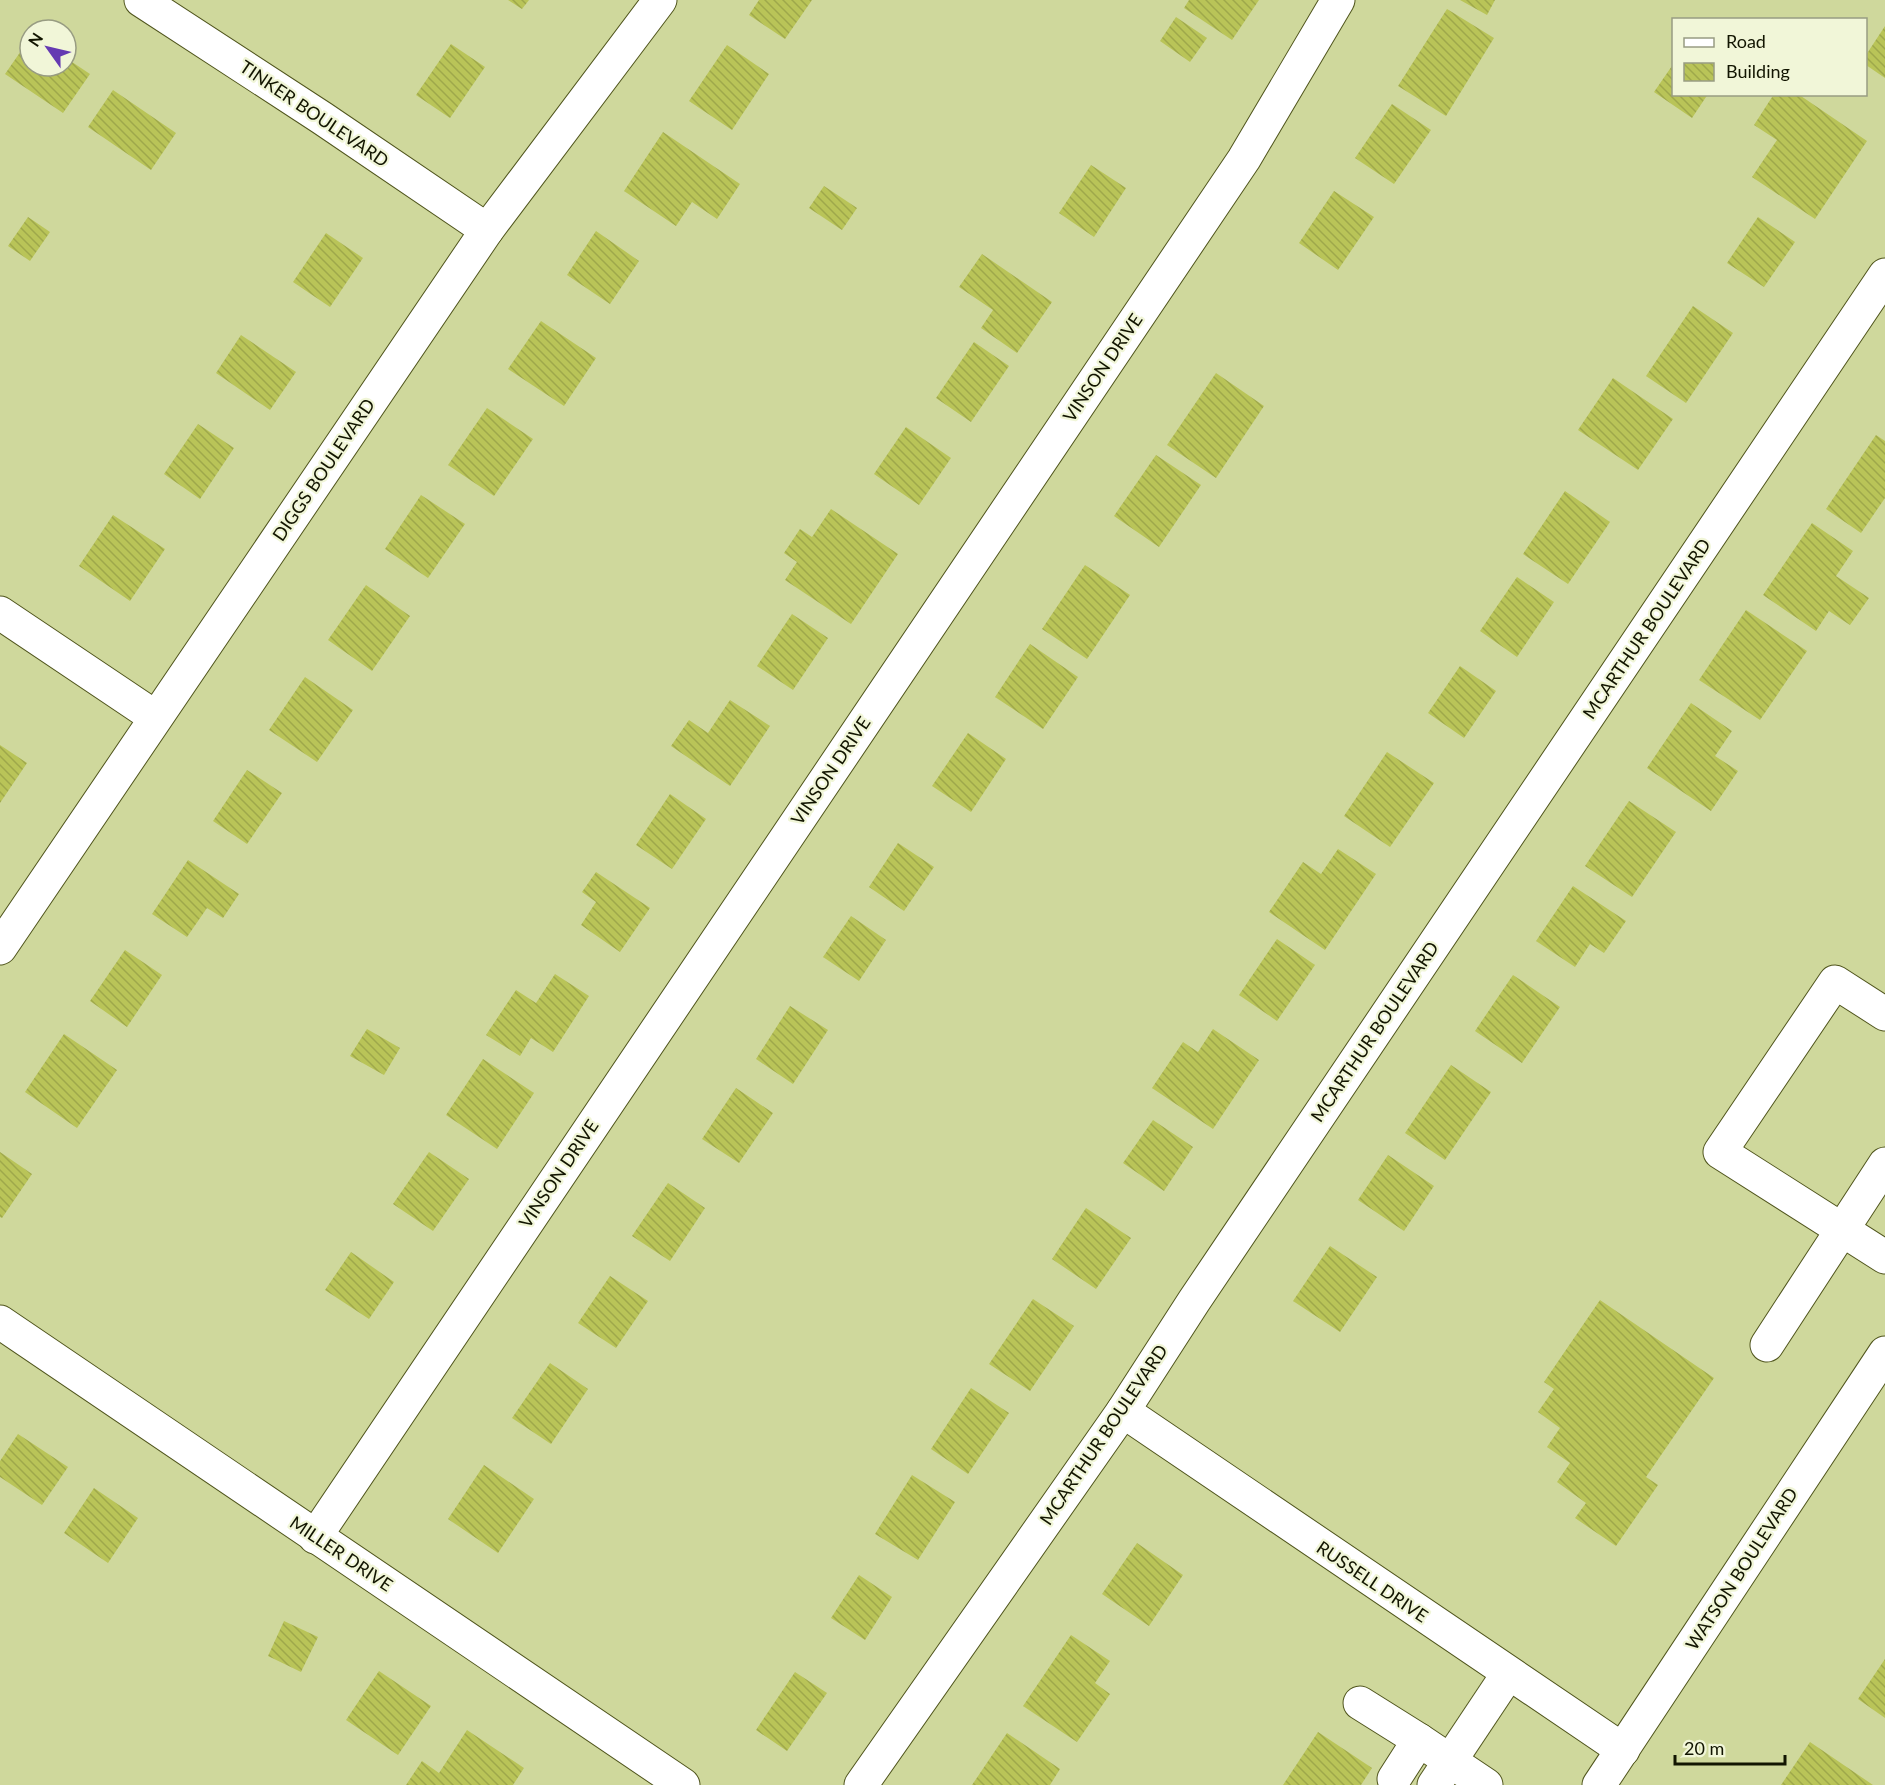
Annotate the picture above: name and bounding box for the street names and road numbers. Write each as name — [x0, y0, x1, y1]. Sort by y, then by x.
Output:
street label: TINKER BOULEVARD — [236, 55, 393, 171]
street label: VINSON DRIVE — [1058, 309, 1147, 426]
street label: DIGGS BOULEVARD — [267, 394, 379, 545]
street label: MCARTHUR BOULEVARD — [1578, 534, 1715, 723]
street label: VINSON DRIVE — [786, 712, 875, 829]
street label: MCARTHUR BOULEVARD — [1306, 937, 1443, 1126]
street label: VINSON DRIVE — [514, 1115, 603, 1232]
street label: MCARTHUR BOULEVARD — [1035, 1340, 1172, 1529]
street label: WATSON BOULEVARD — [1680, 1483, 1802, 1654]
street label: MILLER DRIVE — [286, 1511, 397, 1596]
street label: RUSSELL DRIVE — [1313, 1536, 1432, 1627]

